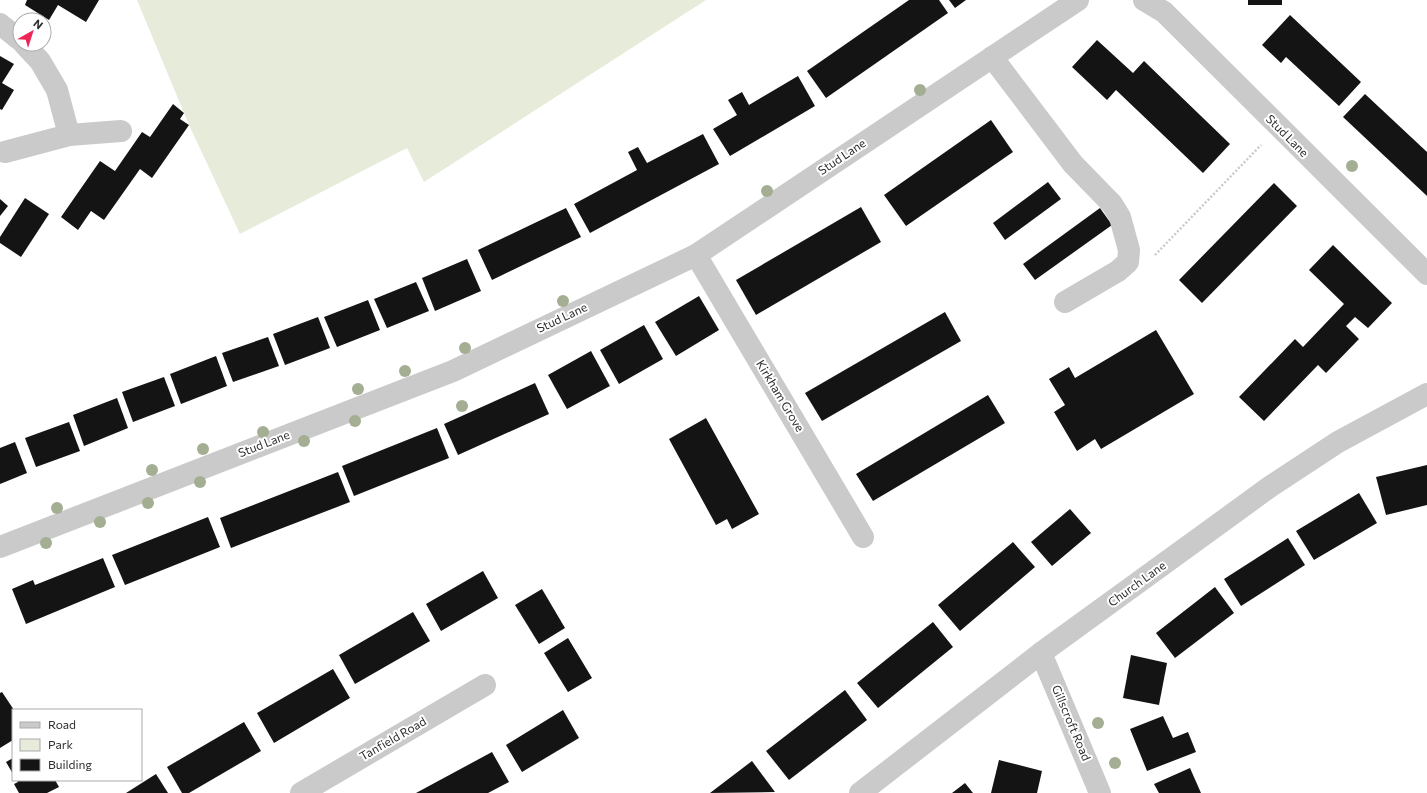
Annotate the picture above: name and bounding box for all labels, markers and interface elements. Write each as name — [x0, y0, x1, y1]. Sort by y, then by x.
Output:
north arrow — [12, 12, 52, 52]
text: N — [31, 16, 46, 31]
street label: Stud Lane — [1264, 111, 1312, 159]
street label: Stud Lane — [815, 135, 868, 177]
street label: Stud Lane — [534, 299, 589, 335]
street label: Kirkham Grove — [754, 357, 808, 434]
street label: Stud Lane — [236, 427, 291, 459]
street label: Church Lane — [1105, 558, 1168, 609]
street label: Gillscroft Road — [1050, 683, 1094, 763]
legend — [12, 709, 142, 781]
street label: Tanfield Road — [357, 713, 428, 763]
text: Road — [48, 717, 76, 731]
text: Park — [48, 737, 74, 751]
text: Building — [48, 757, 92, 771]

